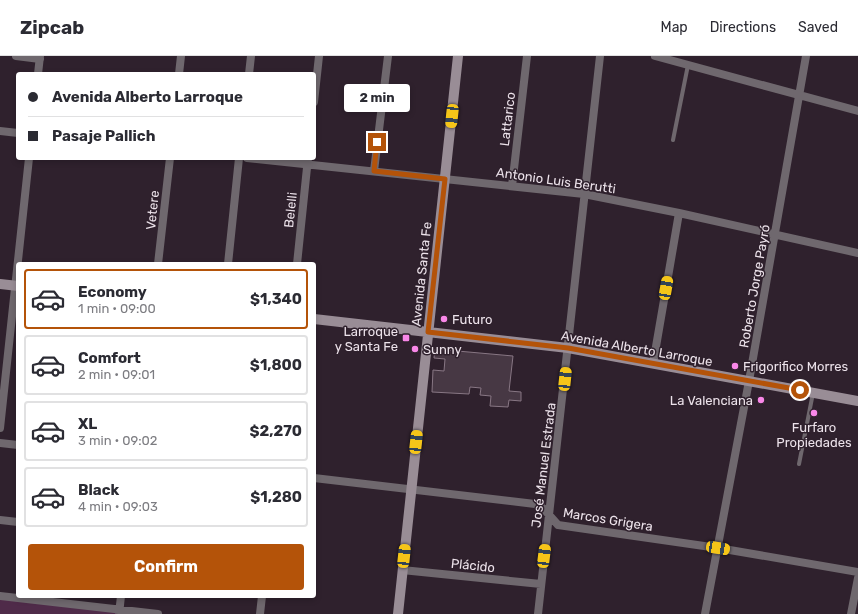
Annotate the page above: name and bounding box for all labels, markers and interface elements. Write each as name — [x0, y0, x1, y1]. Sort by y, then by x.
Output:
text: Zipcab — [20, 16, 84, 39]
text: Map — [661, 19, 688, 36]
text: Directions — [710, 19, 776, 36]
text: Saved — [798, 19, 838, 36]
callout: 2 min — [344, 84, 410, 112]
text: Avenida Alberto Larroque — [52, 88, 243, 106]
text: 2 min — [359, 90, 395, 105]
street label: Lattarico — [497, 91, 518, 147]
car — [445, 103, 459, 129]
text: Pasaje Pallich — [52, 127, 155, 145]
route end — [368, 133, 386, 151]
street label: Antonio Luis Berutti — [495, 165, 617, 196]
street label: Vetere — [143, 190, 162, 231]
street label: Belelli — [281, 191, 300, 229]
street label: Avenida Santa Fe — [409, 221, 434, 327]
street label: Roberto Jorge Payró — [736, 223, 774, 349]
car — [658, 275, 674, 301]
icon: car — [30, 281, 66, 317]
text: Economy — [78, 283, 147, 301]
text: $1,340 — [250, 290, 302, 308]
text: 1 min · 09:00 — [78, 301, 156, 316]
place label: Futuro — [452, 312, 492, 327]
marker: Futuro — [439, 314, 449, 324]
place label: Larroque y Santa Fe — [335, 324, 398, 354]
street label: Avenida Alberto Larroque — [560, 328, 714, 369]
marker: Larroque y Santa Fe — [401, 333, 411, 343]
place label: Sunny — [423, 342, 462, 357]
marker: Sunny — [410, 344, 420, 354]
icon: car — [30, 347, 66, 383]
text: Comfort — [78, 349, 141, 367]
text: $1,800 — [250, 356, 302, 374]
place label: Frigorifico Morres — [743, 359, 849, 375]
marker: Frigorifico Morres — [730, 361, 740, 371]
car — [558, 366, 572, 392]
text: 2 min · 09:01 — [78, 367, 155, 382]
route start — [791, 381, 809, 399]
place label: La Valenciana — [670, 393, 753, 408]
marker: La Valenciana — [756, 395, 766, 405]
street label: José Manuel Estrada — [528, 402, 559, 529]
marker: Furfaro Propiedades — [809, 408, 819, 418]
icon: car — [30, 413, 66, 449]
text: XL — [78, 415, 97, 433]
place label: Furfaro Propiedades — [776, 420, 852, 450]
text: $2,270 — [250, 422, 302, 440]
car — [409, 429, 423, 455]
text: 3 min · 09:02 — [78, 433, 157, 448]
icon: car — [30, 479, 66, 515]
text: Black — [78, 481, 119, 499]
text: $1,280 — [250, 488, 302, 506]
text: 4 min · 09:03 — [78, 499, 158, 514]
street label: Marcos Grigera — [562, 505, 654, 535]
car — [705, 540, 731, 556]
car — [397, 543, 411, 569]
car — [537, 543, 551, 569]
button: Confirm — [28, 544, 304, 590]
street label: Plácido — [450, 556, 496, 575]

